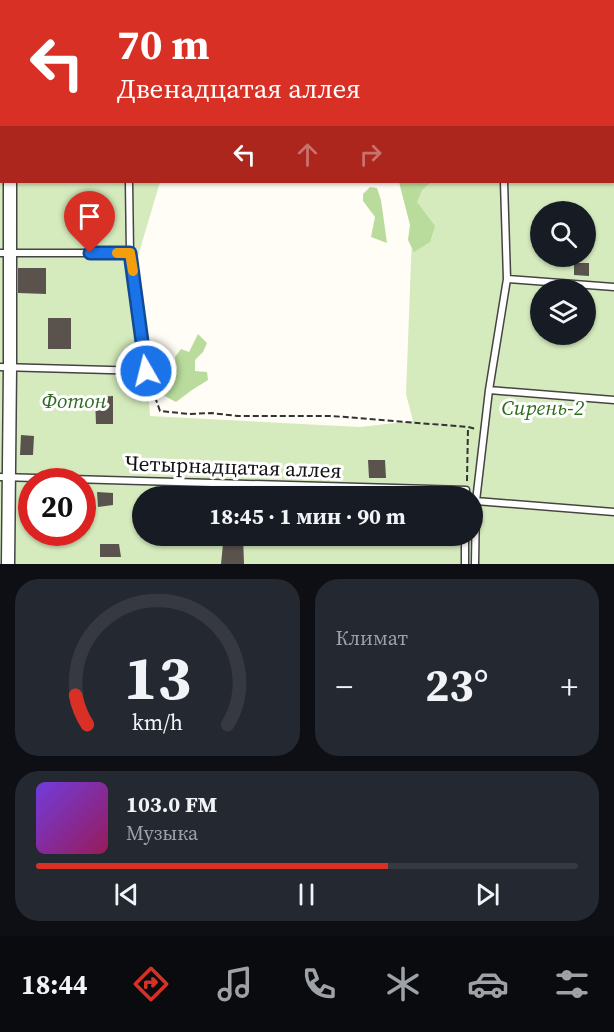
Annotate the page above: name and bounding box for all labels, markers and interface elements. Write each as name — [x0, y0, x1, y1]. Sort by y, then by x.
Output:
text: 70 m — [117, 15, 210, 73]
icon: left — [18, 24, 96, 102]
text: Двенадцатая аллея — [117, 70, 361, 107]
icon: left — [228, 138, 261, 171]
icon: ahead — [291, 138, 324, 171]
icon: right — [354, 138, 387, 171]
pin — [64, 191, 115, 253]
icon: arrive — [73, 200, 106, 233]
map controls — [530, 201, 596, 345]
button: search — [530, 201, 596, 267]
button: layers — [530, 279, 596, 345]
position arrow — [114, 339, 178, 403]
park label: Фотон — [41, 386, 107, 415]
park label: Сирень-2 — [501, 393, 585, 422]
street label: Четырнадцатая аллея — [124, 448, 342, 485]
speed limit sign: 20 — [18, 468, 96, 546]
text: 18:45 · 1 мин · 90 m — [209, 501, 406, 531]
text: Климат — [336, 624, 408, 652]
text: 13 — [123, 634, 191, 720]
text: 23° — [425, 654, 489, 716]
text: − — [336, 664, 353, 709]
text: + — [560, 664, 578, 709]
text: km/h — [132, 708, 183, 737]
text: 103.0 FM — [126, 789, 217, 819]
text: Музыка — [126, 819, 198, 847]
icon: previous — [110, 878, 143, 911]
icon: pause — [290, 878, 323, 911]
icon: next — [471, 878, 504, 911]
icon: directions — [130, 963, 172, 1005]
icon: music — [214, 963, 256, 1005]
icon: phone — [298, 963, 340, 1005]
icon: climate — [382, 963, 424, 1005]
icon: car — [467, 963, 509, 1005]
icon: filters — [551, 963, 593, 1005]
text: 18:44 — [21, 966, 88, 1003]

